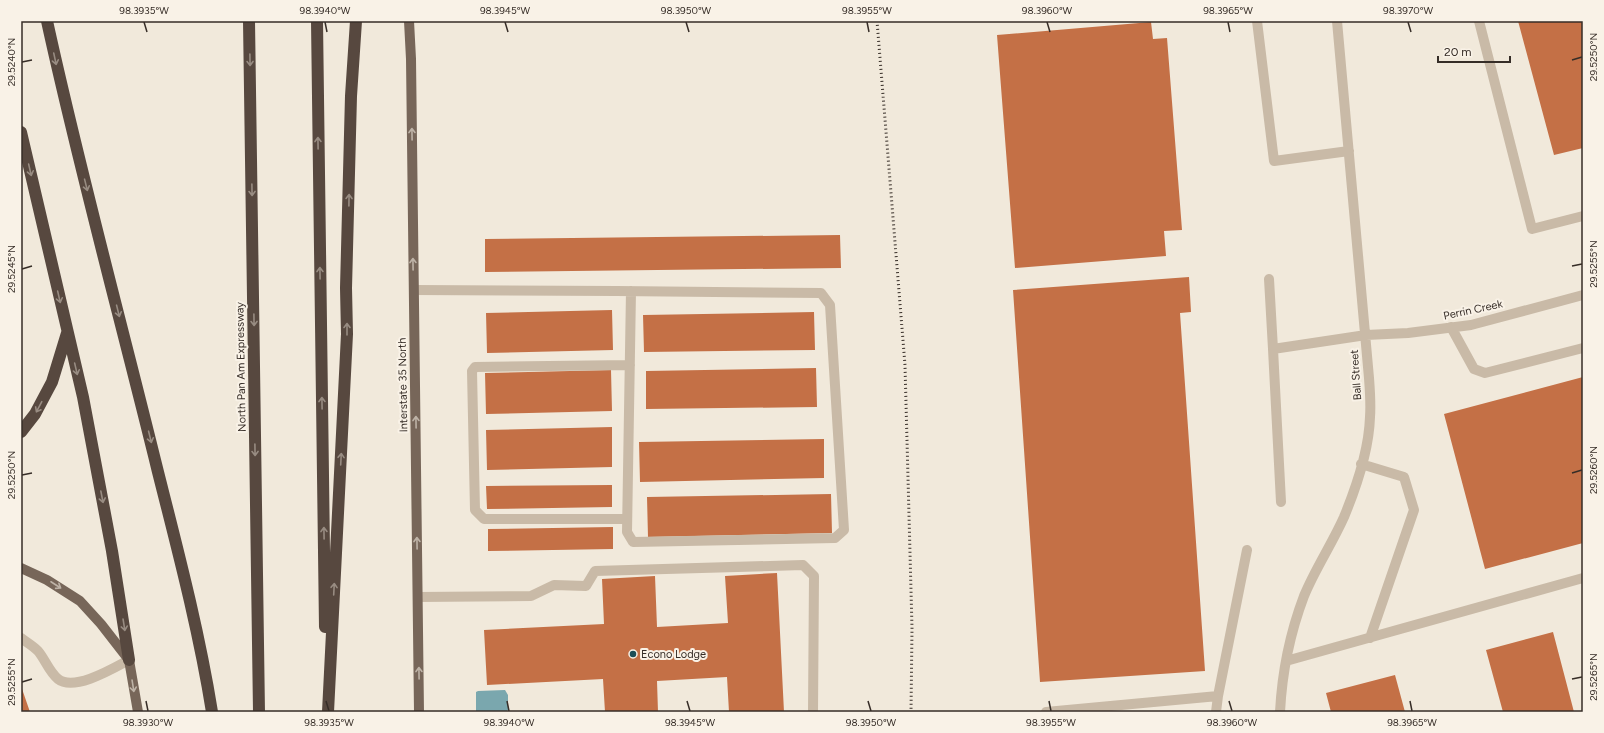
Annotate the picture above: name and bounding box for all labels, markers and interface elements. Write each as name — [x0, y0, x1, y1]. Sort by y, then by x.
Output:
text: 98.3935°W — [119, 4, 169, 17]
text: 98.3940°W — [300, 4, 351, 17]
text: 98.3945°W — [480, 4, 531, 17]
text: 98.3950°W — [661, 4, 712, 17]
text: 98.3955°W — [842, 4, 892, 17]
text: 98.3960°W — [1022, 4, 1073, 17]
text: 98.3965°W — [1203, 4, 1253, 17]
text: 98.3970°W — [1383, 4, 1433, 17]
text: 29.5250°N — [1587, 33, 1600, 81]
text: 29.5240°N — [5, 38, 18, 86]
scale bar — [1438, 38, 1510, 64]
text: 20 m — [1444, 45, 1472, 59]
one-way arrow — [52, 52, 60, 65]
one-way arrow — [246, 53, 254, 66]
one-way arrow — [408, 128, 416, 141]
one-way arrow — [314, 137, 322, 150]
one-way arrow — [26, 163, 34, 176]
one-way arrow — [83, 179, 90, 192]
one-way arrow — [248, 183, 256, 196]
one-way arrow — [345, 194, 353, 207]
text: 29.5255°N — [1587, 240, 1600, 288]
text: 29.5245°N — [5, 245, 18, 293]
one-way arrow — [410, 258, 417, 271]
one-way arrow — [316, 267, 324, 280]
one-way arrow — [56, 290, 64, 303]
street label: Perrin Creek — [1442, 297, 1504, 323]
street label: North Pan Am Expressway — [233, 302, 249, 432]
one-way arrow — [115, 305, 122, 318]
one-way arrow — [250, 313, 257, 326]
one-way arrow — [343, 323, 351, 336]
street label: Interstate 35 North — [396, 338, 410, 432]
street label: Ball Street — [1348, 349, 1364, 401]
one-way arrow — [73, 363, 81, 376]
one-way arrow — [318, 397, 326, 410]
one-way arrow — [35, 401, 42, 413]
one-way arrow — [412, 416, 419, 429]
one-way arrow — [147, 431, 154, 444]
one-way arrow — [251, 443, 259, 456]
text: 29.5260°N — [1587, 446, 1600, 494]
text: 29.5250°N — [5, 451, 18, 499]
one-way arrow — [337, 453, 344, 466]
one-way arrow — [98, 490, 106, 503]
one-way arrow — [320, 527, 328, 540]
one-way arrow — [413, 537, 421, 550]
one-way arrow — [50, 581, 61, 589]
one-way arrow — [331, 583, 338, 596]
one-way arrow — [120, 618, 128, 631]
place label: Econo Lodge — [641, 648, 706, 661]
marker: Econo Lodge — [628, 649, 638, 659]
text: 29.5265°N — [1587, 653, 1600, 701]
text: 29.5255°N — [5, 658, 18, 706]
one-way arrow — [415, 667, 423, 680]
one-way arrow — [129, 679, 137, 692]
text: 98.3930°W — [123, 716, 173, 729]
text: 98.3935°W — [304, 716, 354, 729]
text: 98.3940°W — [484, 716, 535, 729]
text: 98.3945°W — [665, 716, 716, 729]
text: 98.3950°W — [846, 716, 897, 729]
text: 98.3955°W — [1026, 716, 1076, 729]
text: 98.3960°W — [1207, 716, 1258, 729]
text: 98.3965°W — [1387, 716, 1437, 729]

